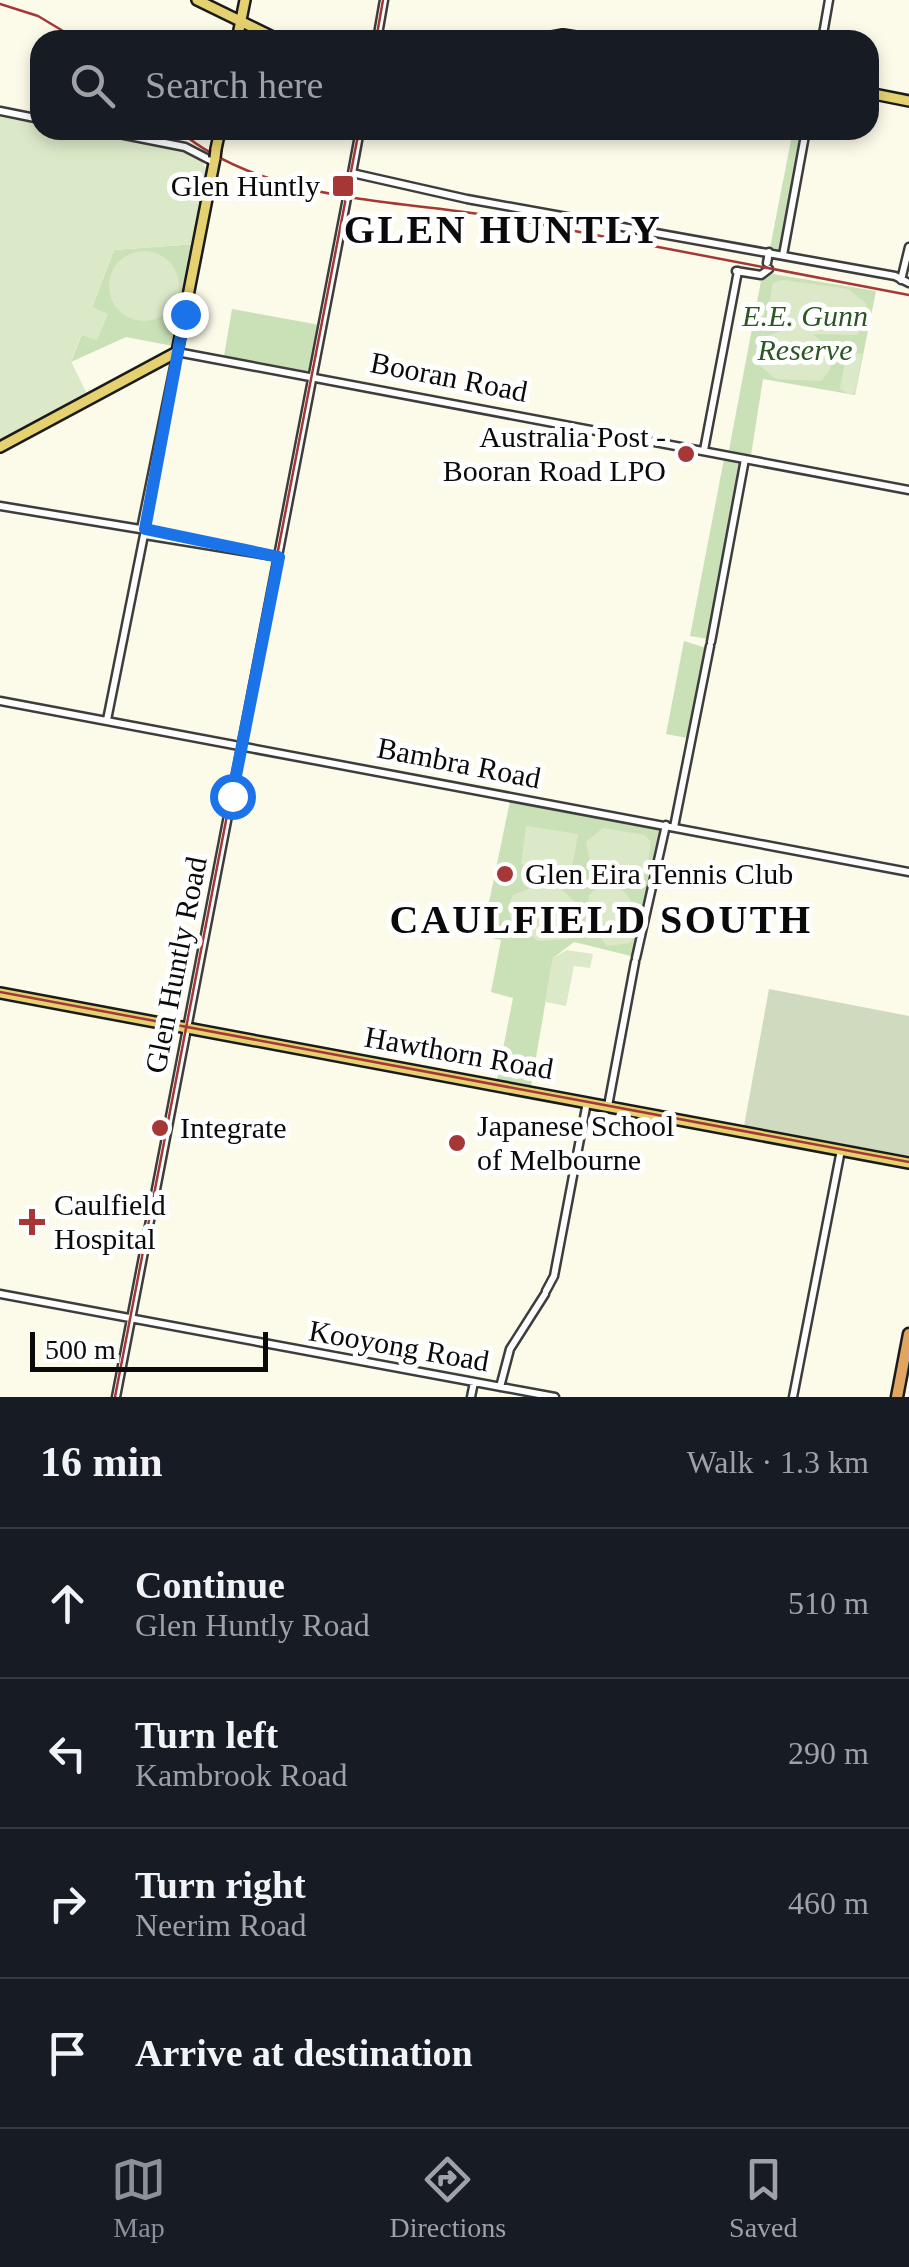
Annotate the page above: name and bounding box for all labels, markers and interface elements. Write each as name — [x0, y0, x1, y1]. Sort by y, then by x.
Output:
search box — [30, 30, 879, 140]
icon: search — [65, 58, 120, 113]
text: Search here — [145, 64, 323, 106]
place label: Glen Huntly — [171, 169, 320, 202]
marker: Glen Huntly — [330, 173, 356, 199]
district label: GLEN HUNTLY — [344, 207, 662, 252]
route end — [163, 292, 209, 338]
park label: E.E. Gunn Reserve — [741, 299, 868, 366]
street label: Booran Road — [368, 345, 530, 408]
place label: Australia Post - Booran Road LPO — [443, 420, 666, 487]
marker: Australia Post - Booran Road LPO — [675, 443, 697, 465]
street label: Bambra Road — [375, 730, 544, 795]
route start — [210, 774, 256, 820]
street label: Glen Huntly Road — [138, 854, 213, 1076]
place label: Glen Eira Tennis Club — [525, 857, 793, 890]
marker: Glen Eira Tennis Club — [494, 863, 516, 885]
district label: CAULFIELD SOUTH — [389, 897, 813, 942]
street label: Hawthorn Road — [362, 1020, 556, 1085]
place label: Japanese School of Melbourne — [477, 1109, 674, 1176]
place label: Integrate — [180, 1111, 287, 1144]
marker: Integrate — [149, 1117, 171, 1139]
marker: Japanese School of Melbourne — [446, 1132, 468, 1154]
place label: Caulfield Hospital — [54, 1188, 166, 1255]
marker: Caulfield Hospital — [19, 1209, 45, 1235]
street label: Kooyong Road — [306, 1313, 492, 1378]
scale bar — [30, 1327, 268, 1372]
text: 500 m — [45, 1334, 116, 1365]
text: 16 min — [40, 1439, 163, 1485]
text: Walk · 1.3 km — [687, 1444, 869, 1480]
text: Continue — [135, 1564, 285, 1606]
icon: ahead — [40, 1576, 95, 1631]
text: 510 m — [788, 1585, 869, 1621]
text: Glen Huntly Road — [135, 1607, 370, 1643]
text: Turn left — [135, 1714, 278, 1756]
icon: left — [40, 1726, 95, 1781]
text: 290 m — [788, 1735, 869, 1771]
text: Kambrook Road — [135, 1757, 347, 1793]
text: Turn right — [135, 1864, 306, 1906]
icon: right — [40, 1876, 95, 1931]
text: 460 m — [788, 1885, 869, 1921]
text: Neerim Road — [135, 1907, 307, 1943]
icon: arrive — [40, 2026, 95, 2081]
text: Arrive at destination — [135, 2032, 473, 2074]
tab: Map — [111, 2152, 166, 2244]
tab: Directions — [389, 2152, 506, 2244]
tab: Saved — [729, 2152, 798, 2244]

